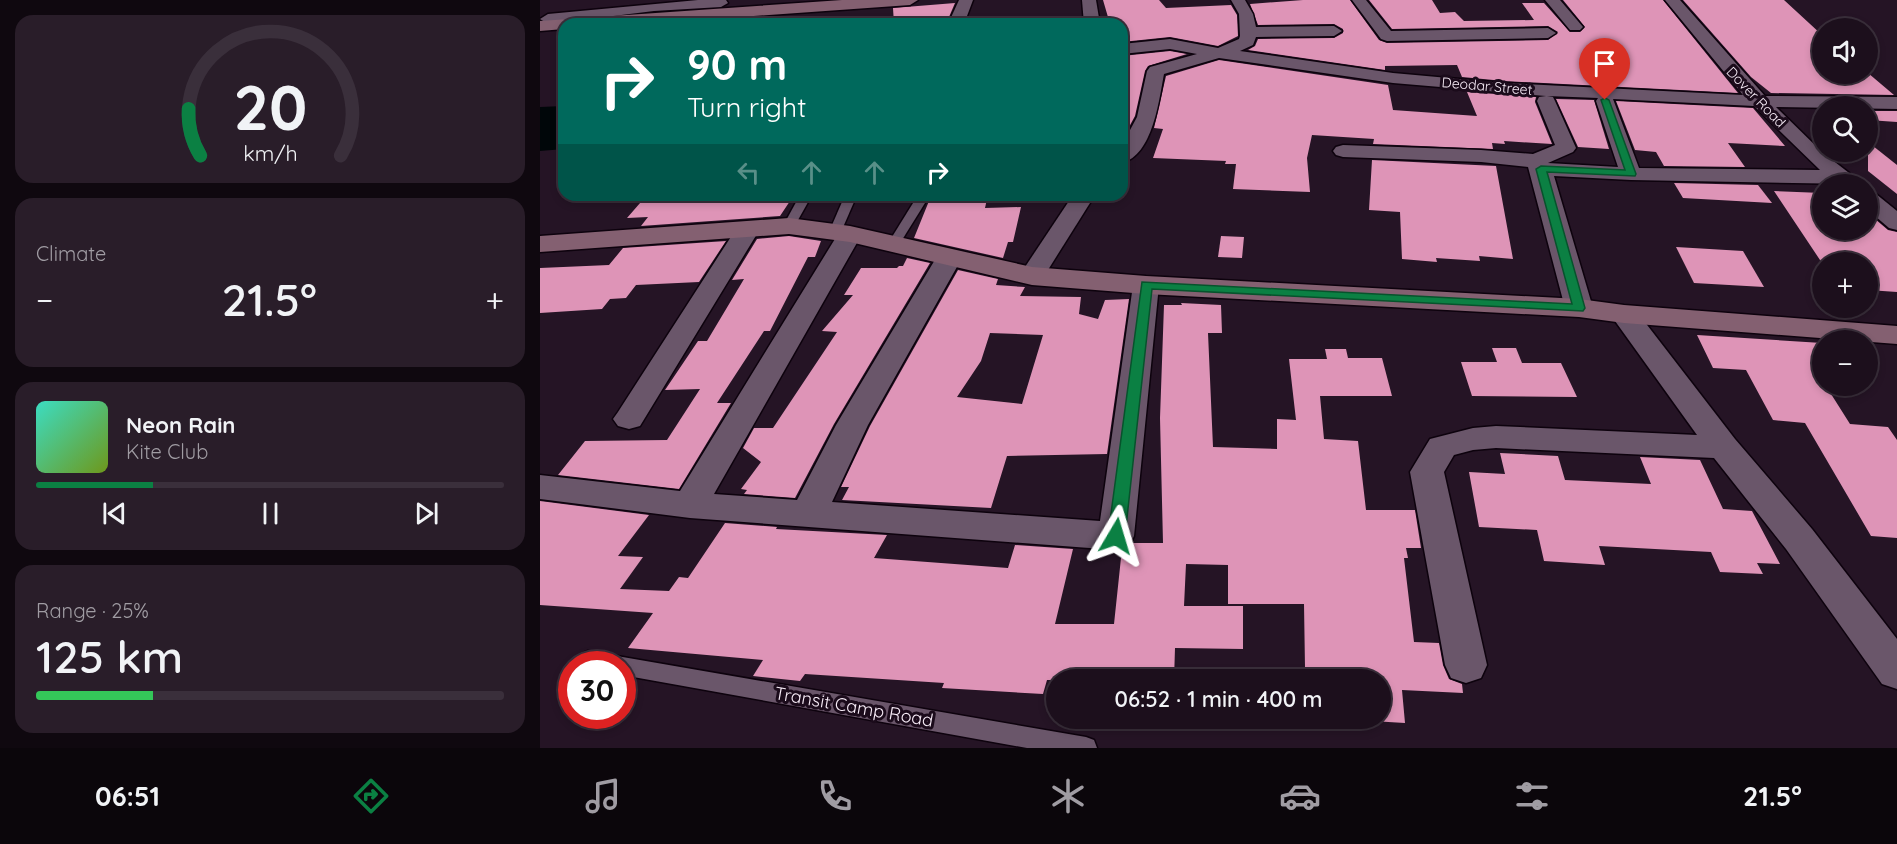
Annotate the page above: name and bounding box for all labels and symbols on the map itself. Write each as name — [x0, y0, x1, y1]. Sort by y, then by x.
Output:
pin — [1579, 38, 1630, 100]
street label: Dover Road — [1723, 63, 1789, 131]
street label: Deodar Street — [1441, 73, 1533, 99]
position arrow — [1084, 504, 1148, 568]
speed limit sign: 30 — [558, 651, 636, 729]
street label: Transit Camp Road — [773, 681, 935, 732]

